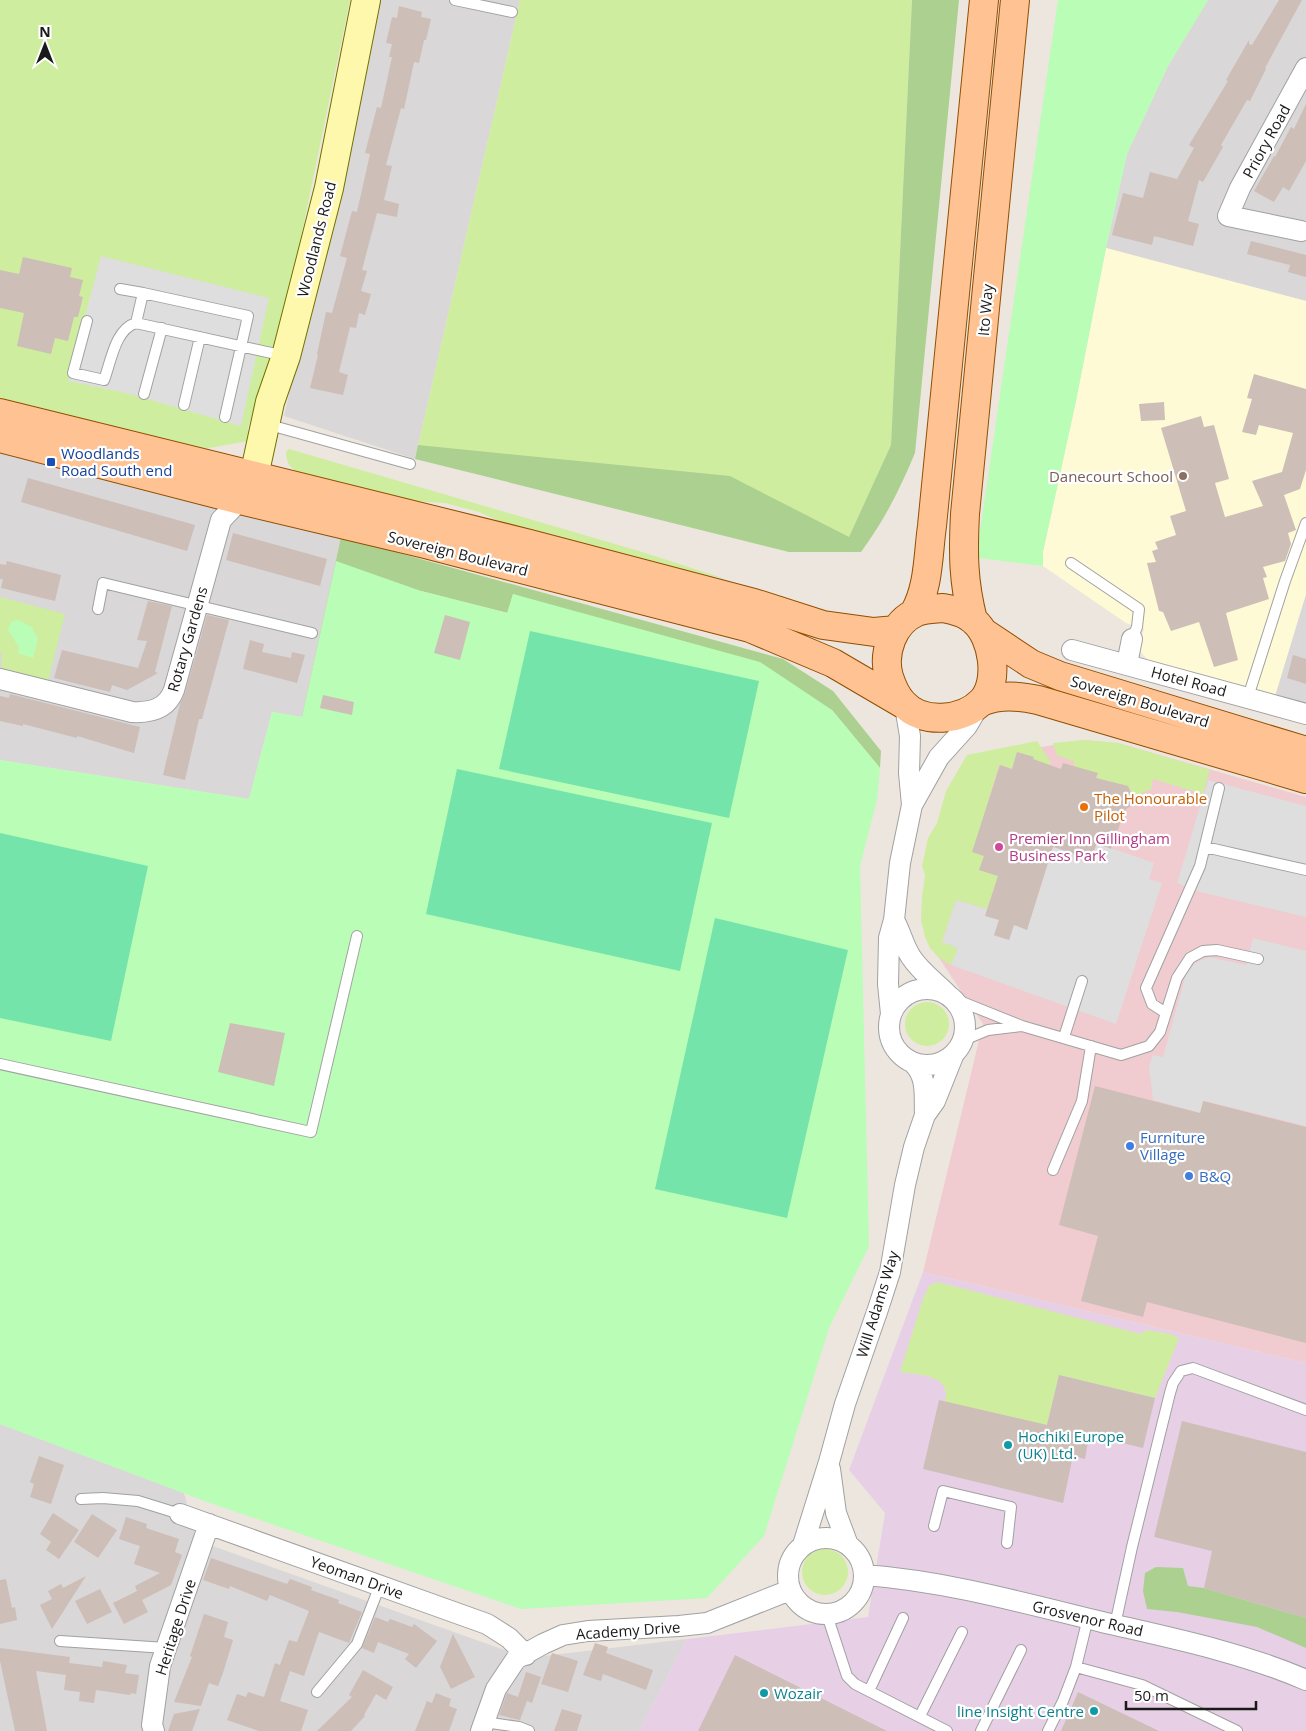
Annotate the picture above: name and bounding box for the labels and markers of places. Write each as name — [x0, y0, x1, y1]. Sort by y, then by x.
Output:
place label: Woodlands Road South end — [61, 443, 172, 480]
marker: Woodlands Road South end — [45, 456, 57, 468]
place label: Danecourt School — [1049, 466, 1173, 486]
marker: Danecourt School — [1177, 470, 1189, 482]
place label: The Honourable Pilot — [1094, 788, 1207, 825]
marker: The Honourable Pilot — [1078, 801, 1090, 813]
place label: Premier Inn Gillingham Business Park — [1009, 828, 1170, 865]
marker: Premier Inn Gillingham Business Park — [993, 841, 1005, 853]
place label: Furniture Village — [1140, 1127, 1205, 1164]
marker: Furniture Village — [1124, 1140, 1136, 1152]
place label: B&Q — [1199, 1166, 1231, 1186]
marker: B&Q — [1183, 1170, 1195, 1182]
place label: Hochiki Europe (UK) Ltd. — [1018, 1426, 1124, 1463]
marker: Hochiki Europe (UK) Ltd. — [1002, 1439, 1014, 1451]
place label: Wozair — [774, 1683, 822, 1703]
marker: Wozair — [758, 1687, 770, 1699]
place label: line Insight Centre — [957, 1701, 1084, 1721]
marker: line Insight Centre — [1088, 1705, 1100, 1717]

